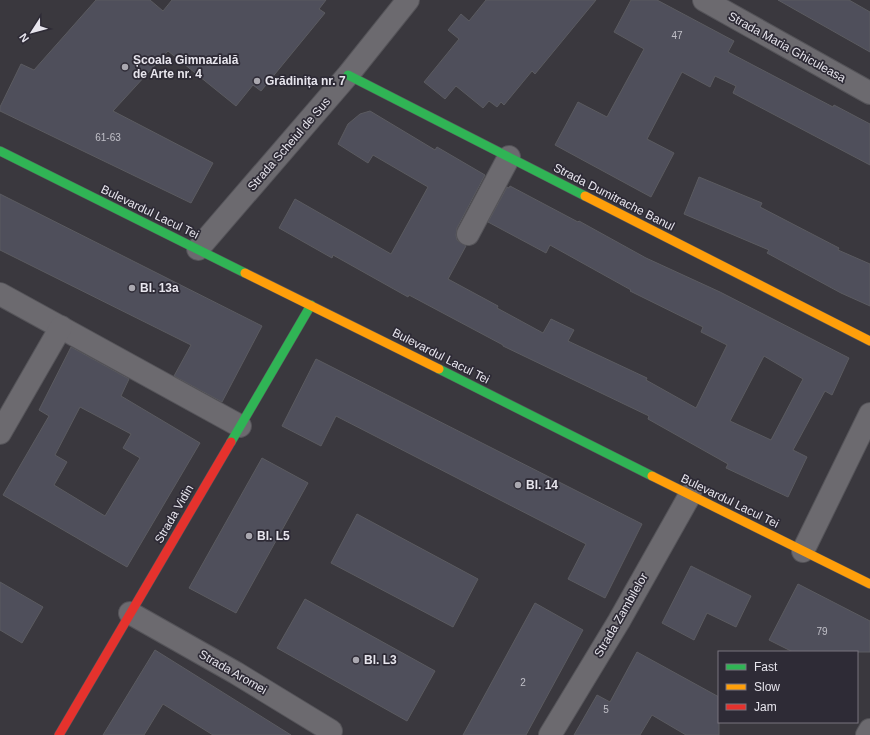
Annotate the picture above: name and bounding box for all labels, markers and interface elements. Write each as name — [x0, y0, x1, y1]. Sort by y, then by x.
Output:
street label: Strada Maria Ghiculeasa — [726, 9, 848, 85]
north arrow — [12, 12, 52, 52]
house number: 47 — [671, 30, 683, 41]
text: N — [17, 31, 31, 45]
place label: Școala Gimnazială de Arte nr. 4 — [133, 53, 239, 81]
marker: Școala Gimnazială de Arte nr. 4 — [120, 62, 130, 72]
place label: Grădinița nr. 7 — [265, 74, 346, 88]
marker: Grădinița nr. 7 — [252, 76, 262, 86]
street label: Strada Scheiul de Sus — [245, 95, 333, 193]
house number: 61-63 — [95, 132, 121, 143]
street label: Strada Dumitrache Banul — [551, 160, 677, 234]
street label: Bulevardul Lacul Tei — [99, 182, 201, 242]
place label: Bl. 13a — [140, 281, 179, 295]
marker: Bl. 13a — [127, 283, 137, 293]
street label: Bulevardul Lacul Tei — [390, 325, 492, 387]
street label: Bulevardul Lacul Tei — [679, 471, 781, 531]
place label: Bl. 14 — [526, 478, 558, 492]
marker: Bl. 14 — [513, 480, 523, 490]
street label: Strada Vidin — [152, 482, 196, 546]
place label: Bl. L5 — [257, 529, 290, 543]
marker: Bl. L5 — [244, 531, 254, 541]
street label: Strada Zambilelor — [591, 570, 651, 660]
house number: 79 — [816, 626, 828, 637]
street label: Strada Aromei — [197, 647, 269, 697]
legend — [718, 651, 858, 723]
place label: Bl. L3 — [364, 653, 397, 667]
marker: Bl. L3 — [351, 655, 361, 665]
text: Fast — [754, 660, 778, 674]
house number: 2 — [520, 677, 526, 688]
text: Slow — [754, 680, 780, 694]
text: Jam — [754, 700, 777, 714]
house number: 5 — [603, 704, 609, 715]

